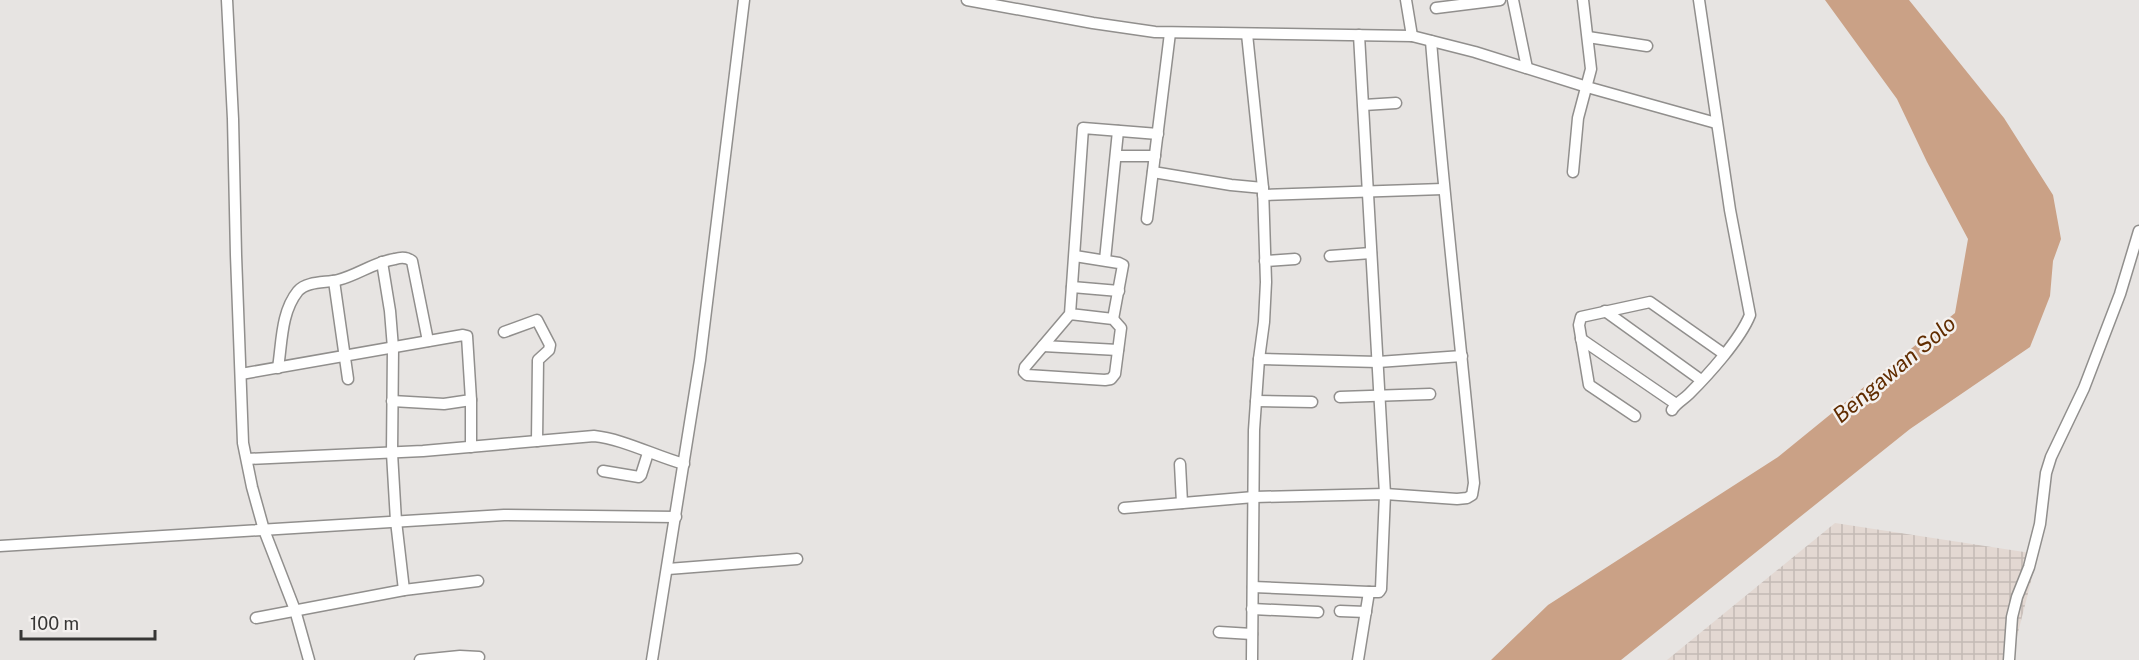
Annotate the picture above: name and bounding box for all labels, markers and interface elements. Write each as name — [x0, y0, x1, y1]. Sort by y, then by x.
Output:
water label: Bengawan Solo — [1827, 310, 1961, 428]
scale bar — [21, 603, 154, 641]
text: 100 m — [30, 613, 79, 634]

